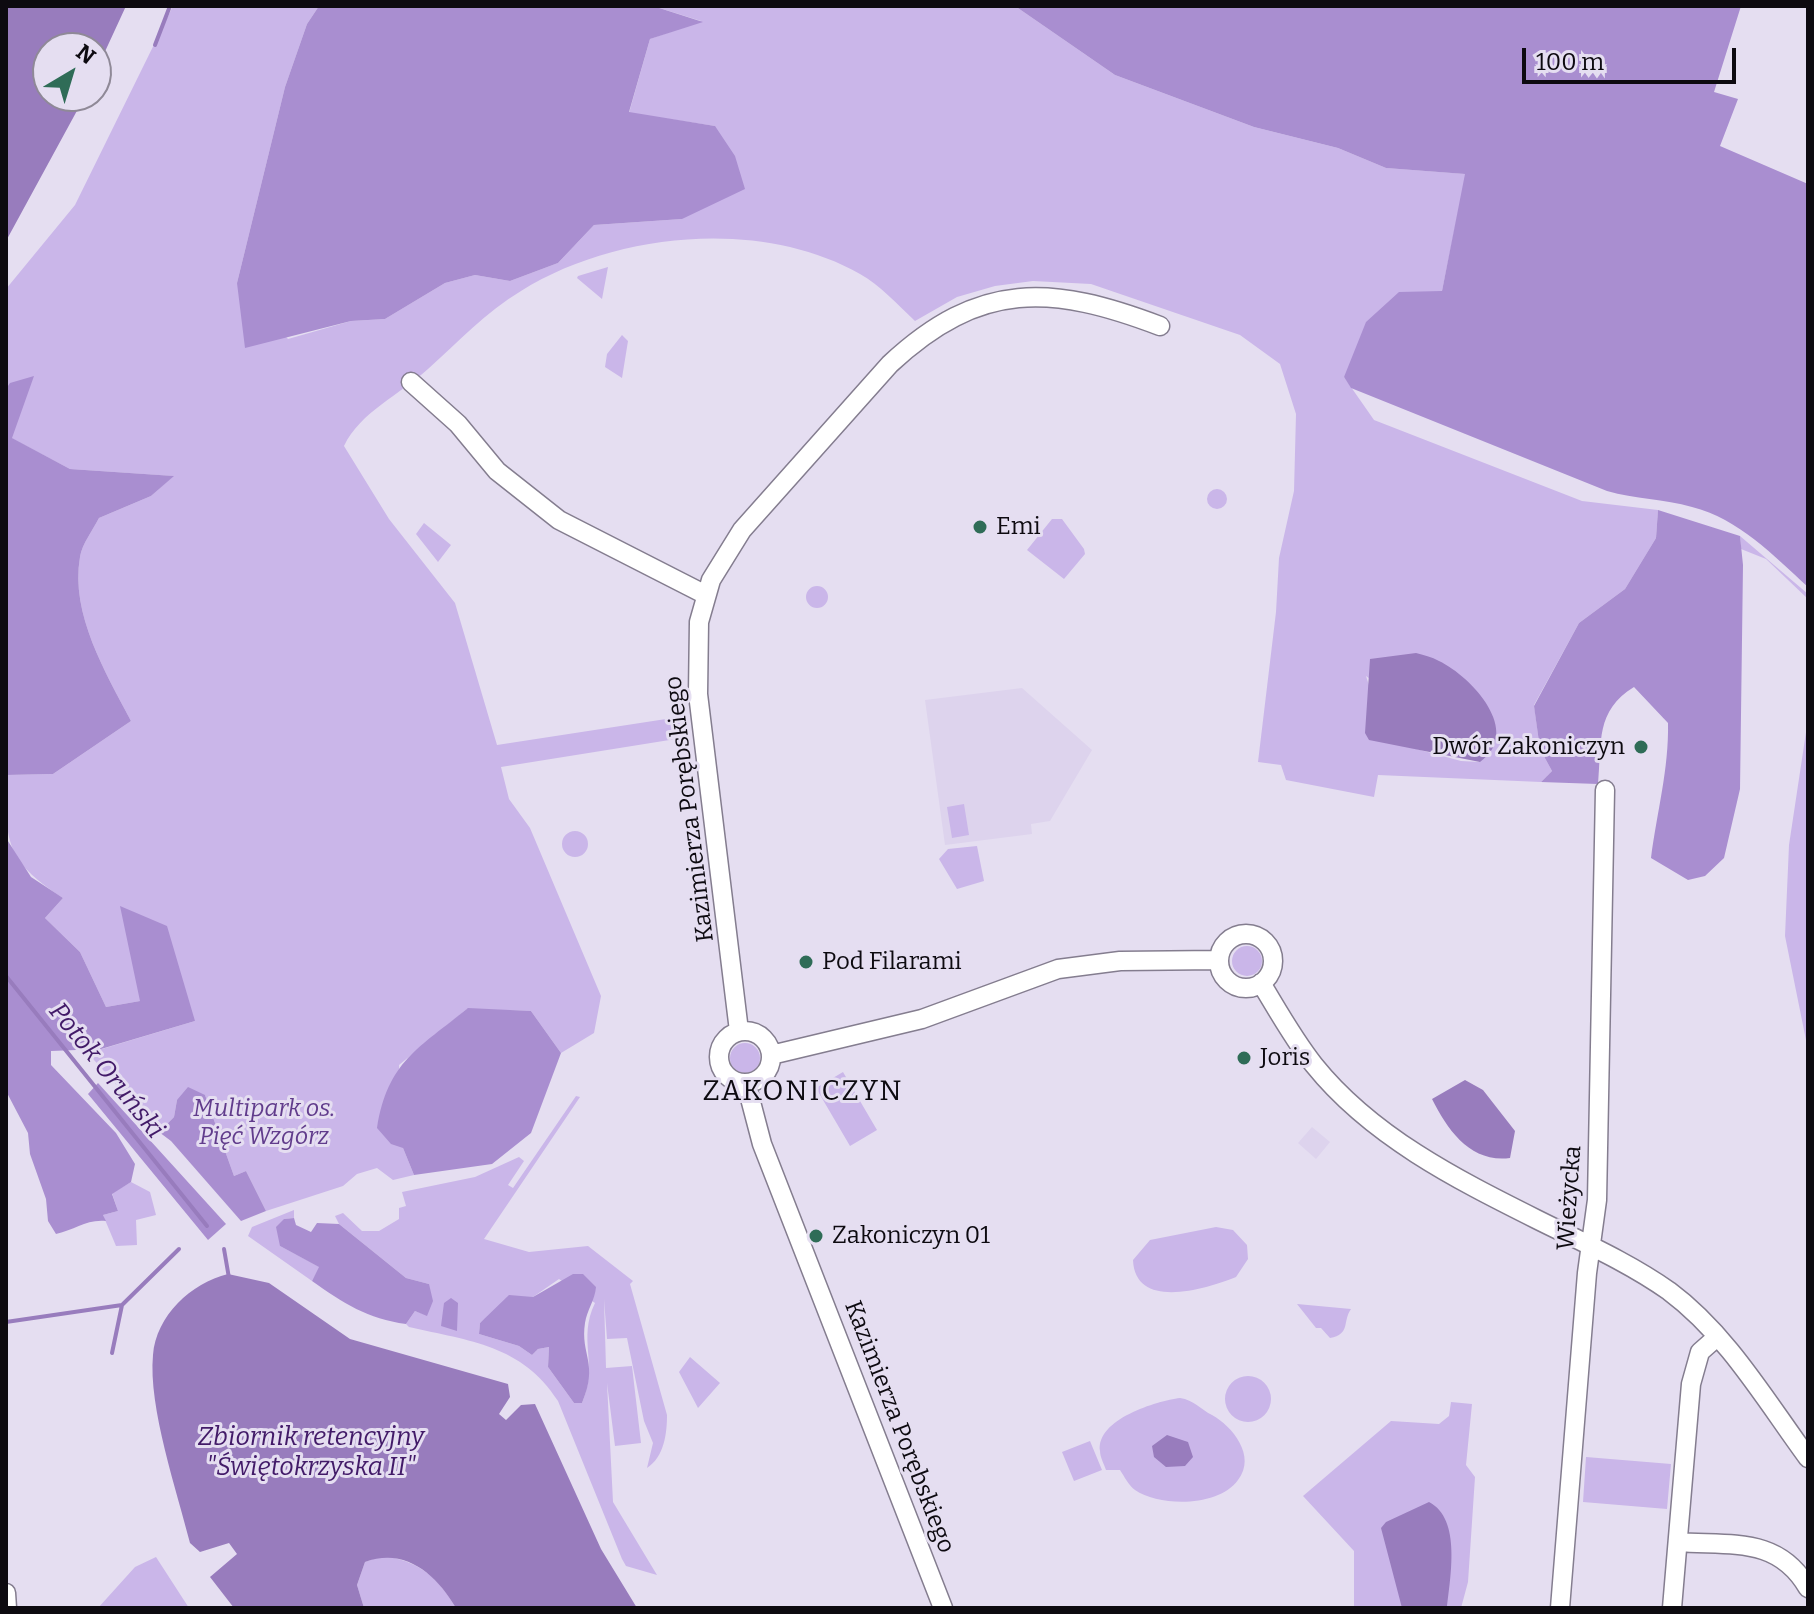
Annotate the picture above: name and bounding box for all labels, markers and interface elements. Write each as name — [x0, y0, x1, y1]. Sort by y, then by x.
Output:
north arrow — [32, 32, 112, 112]
scale bar — [1526, 32, 1740, 82]
text: N — [71, 38, 101, 70]
text: 100 m — [1536, 48, 1604, 76]
place label: Emi — [996, 513, 1041, 541]
marker: Emi — [971, 518, 989, 536]
street label: Kazimierza Porębskiego — [659, 674, 721, 944]
place label: Dwór Zakoniczyn — [1432, 733, 1625, 761]
marker: Dwór Zakoniczyn — [1632, 738, 1650, 756]
place label: Pod Filarami — [822, 948, 962, 976]
marker: Pod Filarami — [797, 953, 815, 971]
water label: Potok Oruński — [42, 997, 170, 1145]
place label: Joris — [1260, 1044, 1310, 1072]
marker: Joris — [1235, 1049, 1253, 1067]
district label: ZAKONICZYN — [703, 1075, 903, 1109]
park label: Multipark os. Pięć Wzgórz — [193, 1095, 335, 1151]
street label: Wieżycka — [1552, 1145, 1588, 1251]
place label: Zakoniczyn 01 — [832, 1222, 990, 1250]
marker: Zakoniczyn 01 — [807, 1227, 825, 1245]
street label: Kazimierza Porębskiego — [838, 1297, 960, 1557]
water label: Zbiornik retencyjny "Świętokrzyska II" — [198, 1422, 424, 1484]

